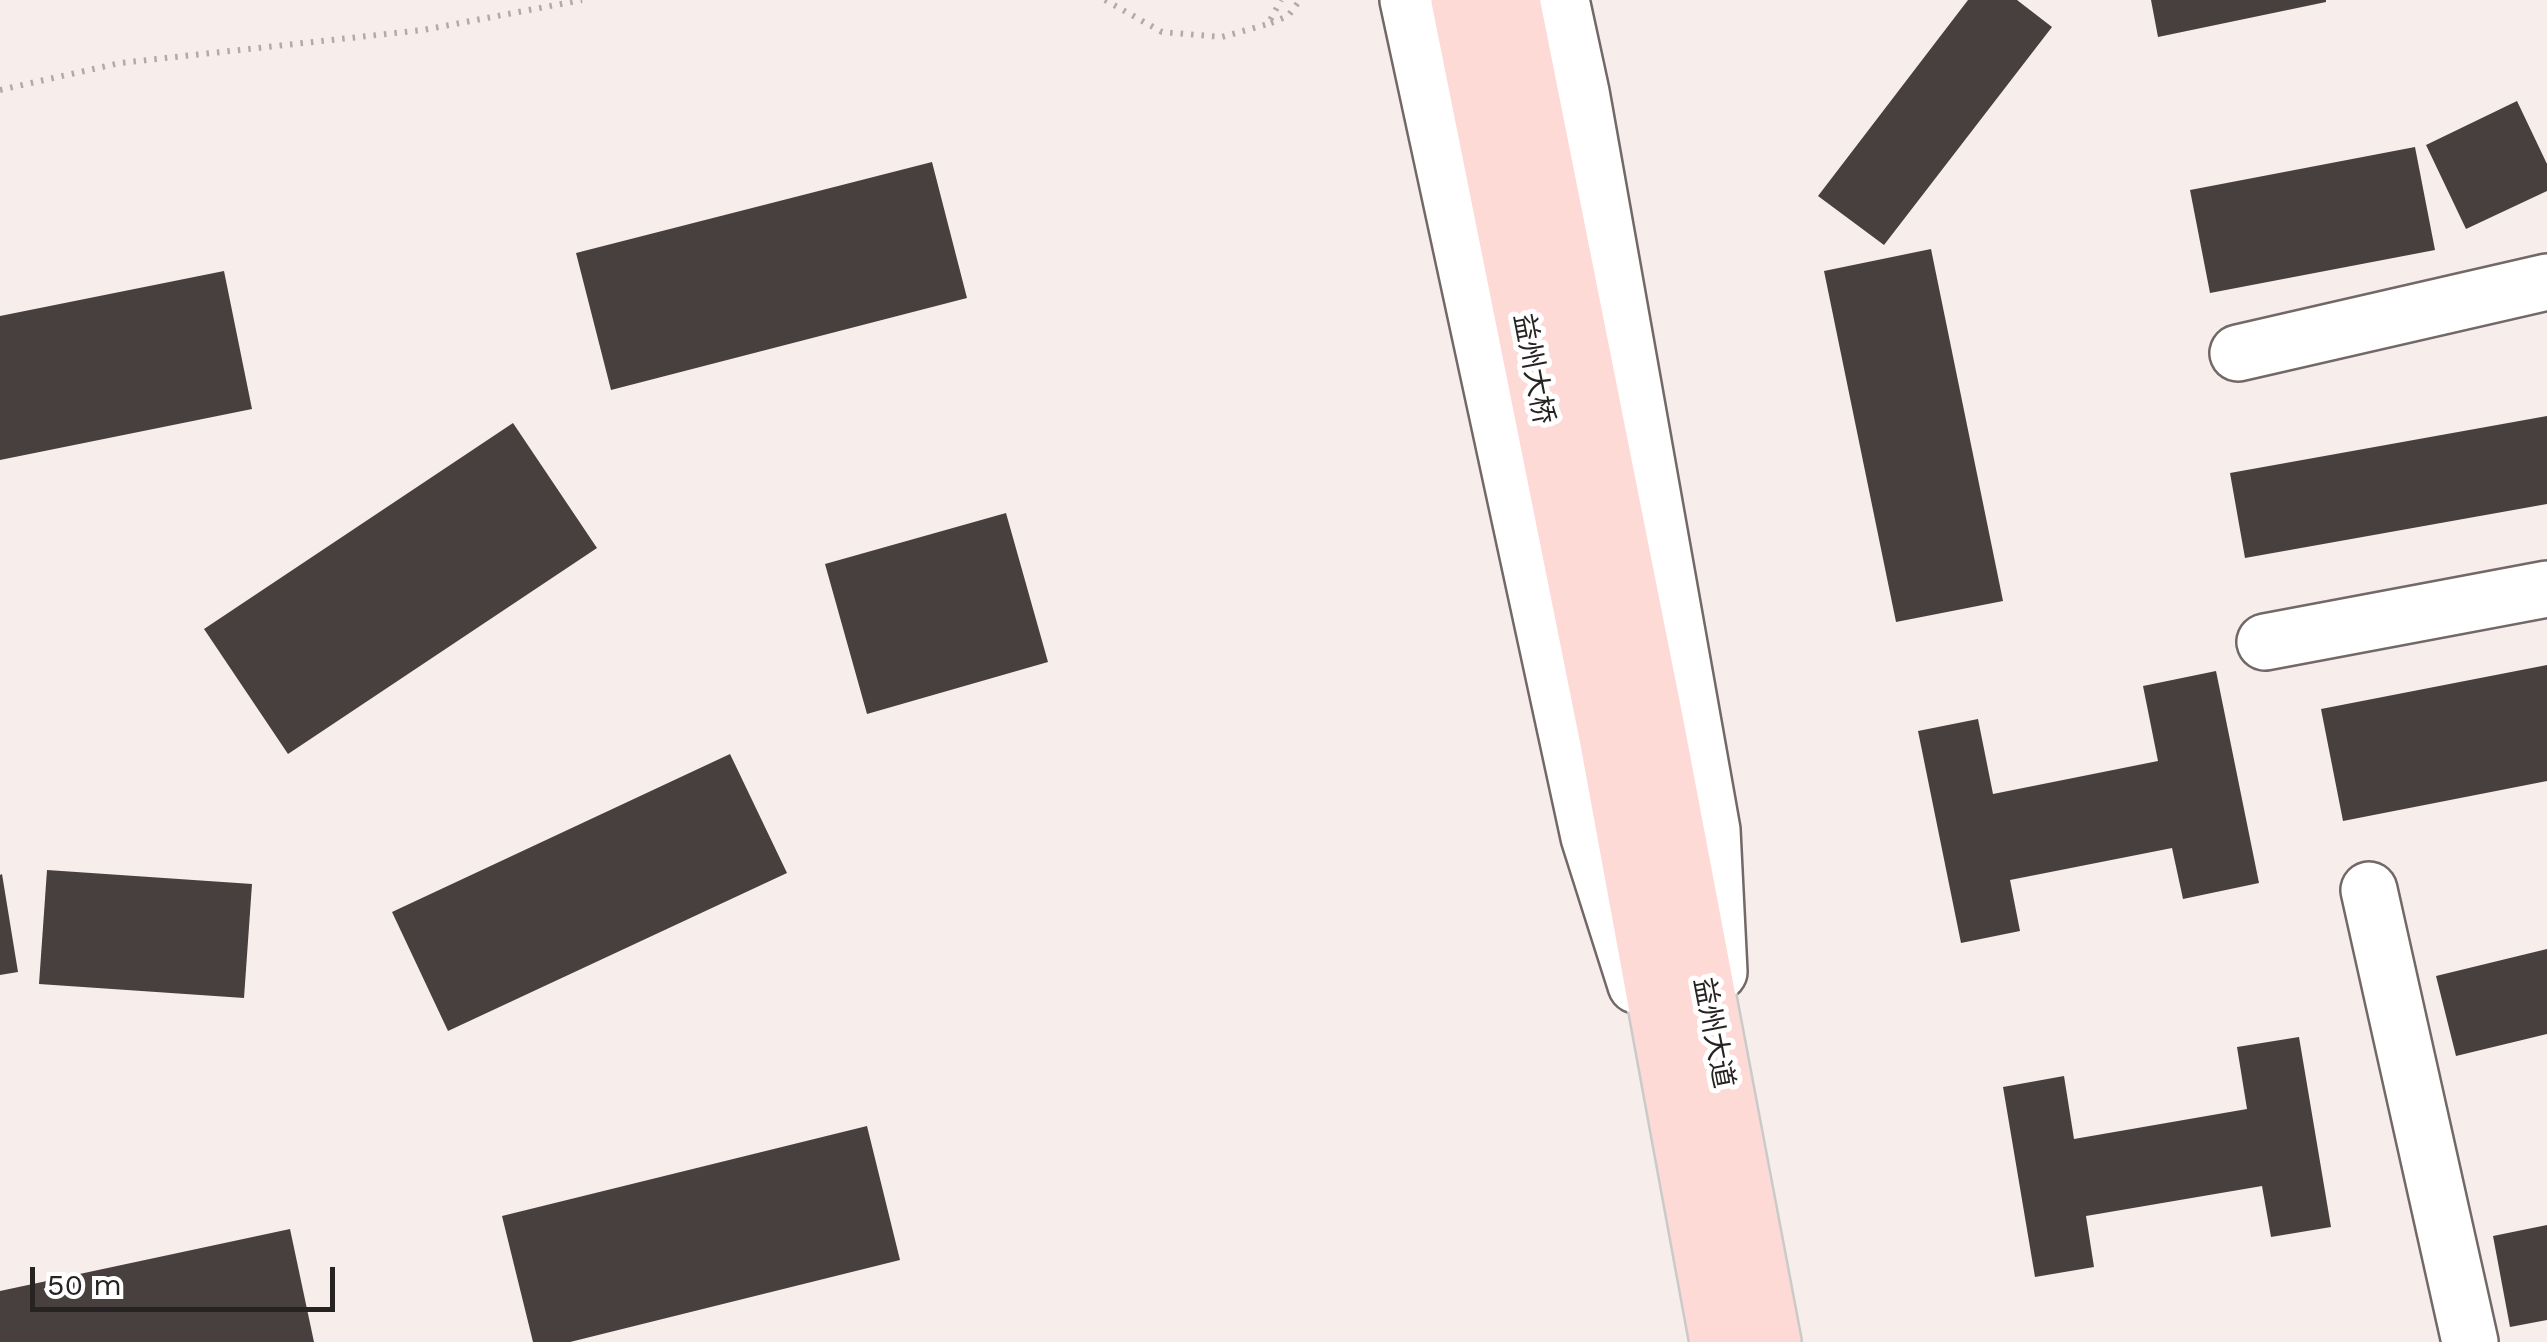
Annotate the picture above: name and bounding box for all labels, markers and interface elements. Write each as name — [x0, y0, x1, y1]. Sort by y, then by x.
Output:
street label: 益州大桥 — [1506, 311, 1560, 427]
street label: 益州大道 — [1686, 975, 1740, 1091]
scale bar — [35, 1247, 340, 1309]
text: 50 m — [47, 1267, 122, 1302]

